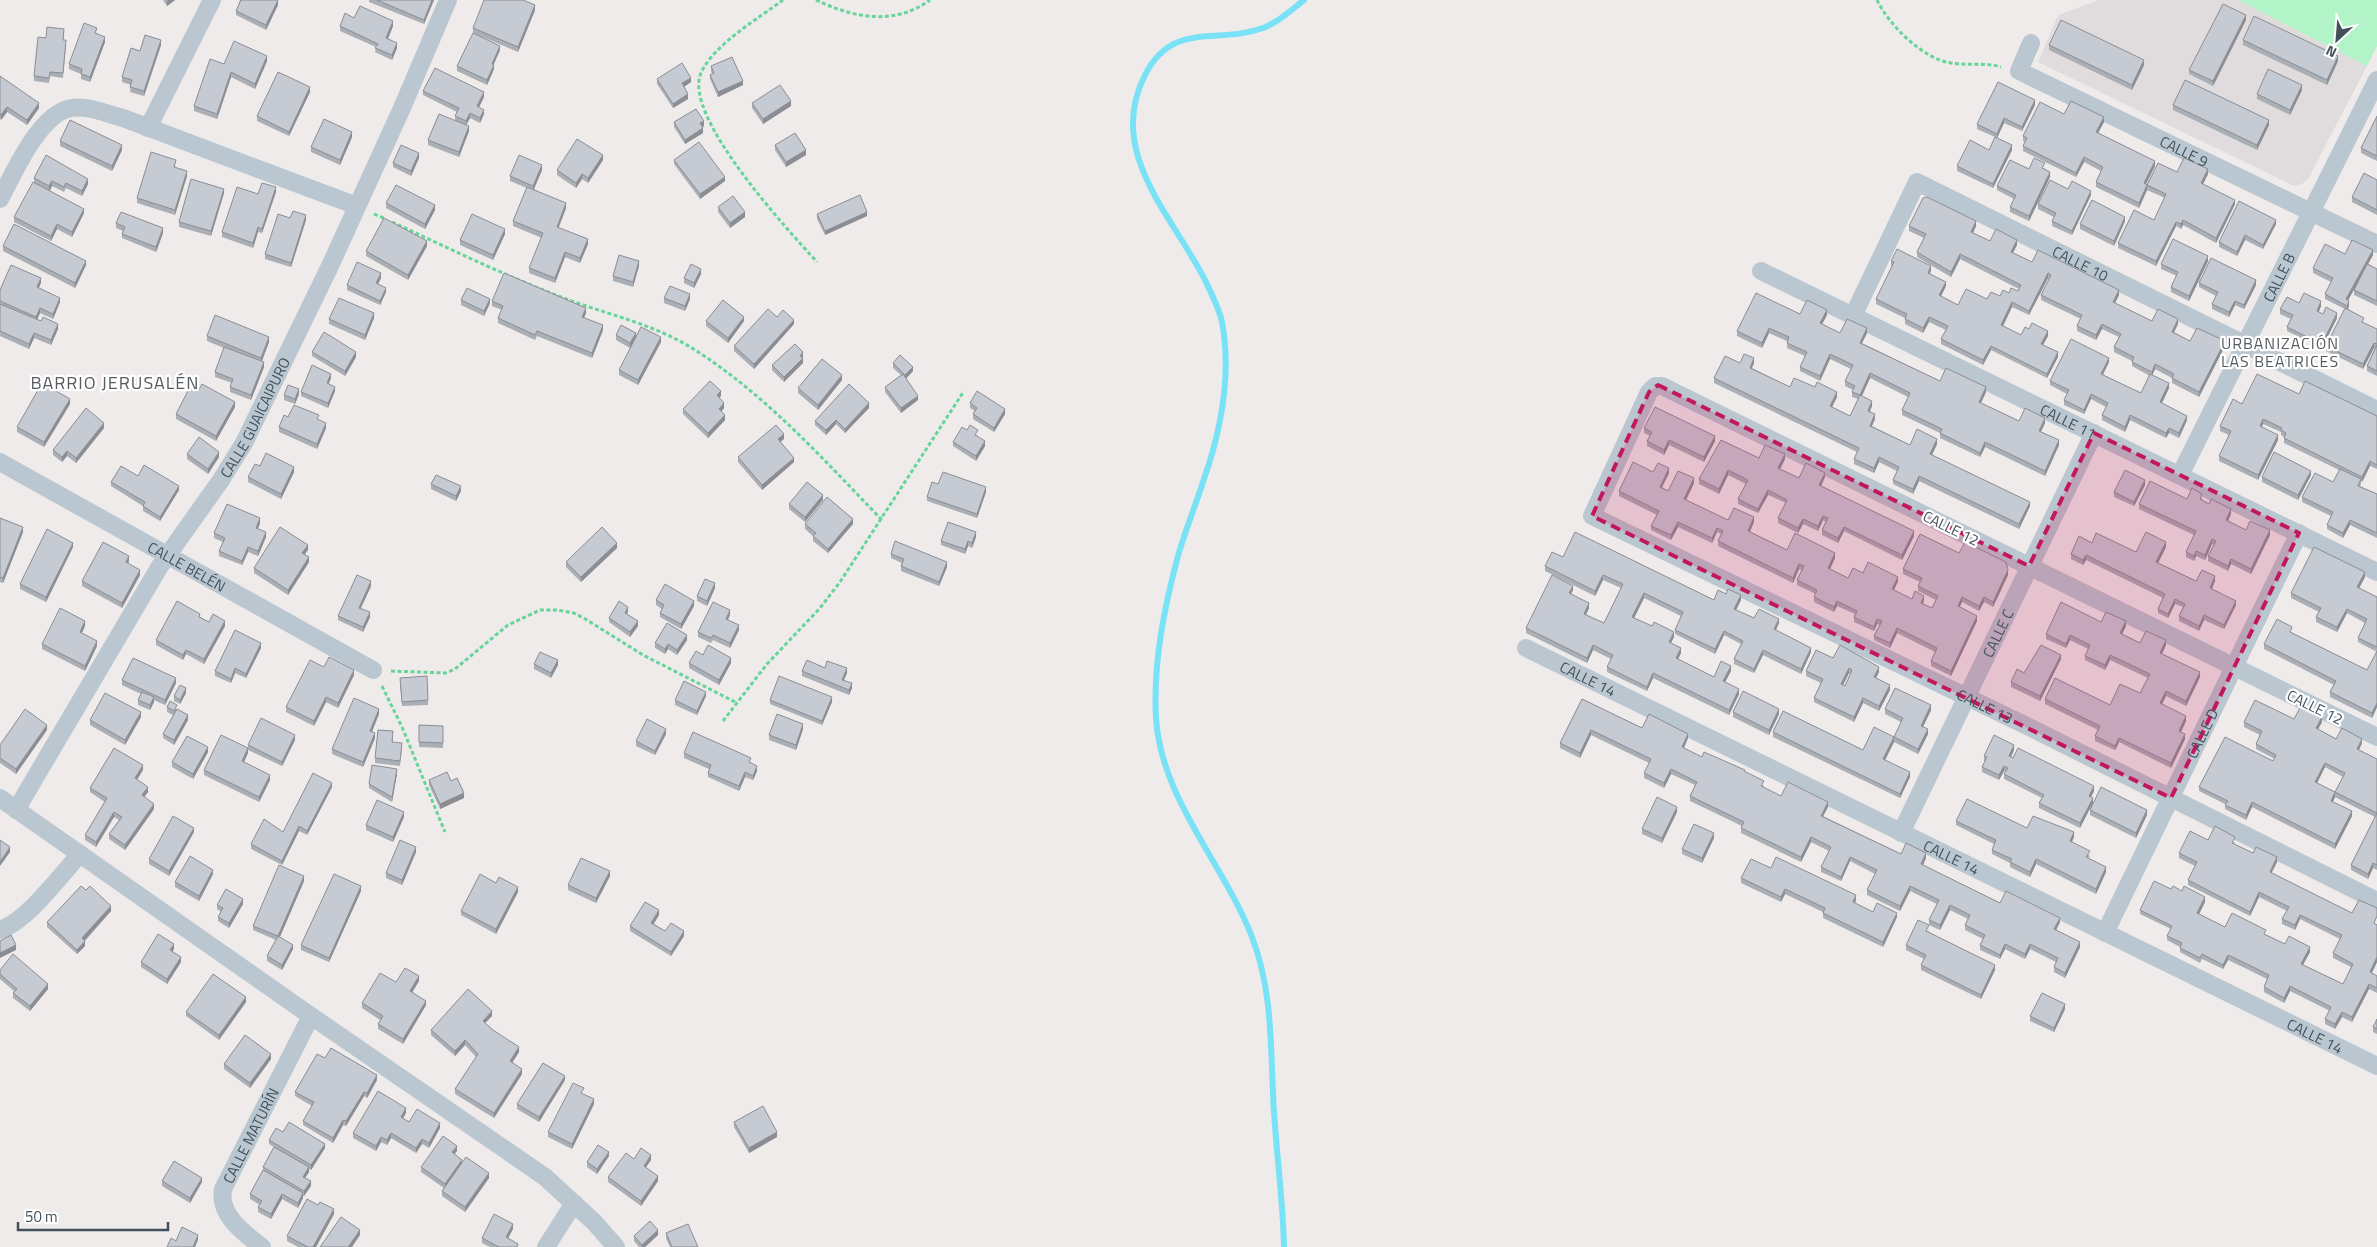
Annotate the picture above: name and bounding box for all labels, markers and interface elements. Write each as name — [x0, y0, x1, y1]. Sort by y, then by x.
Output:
north arrow — [2312, 15, 2362, 65]
text: N — [2322, 41, 2340, 64]
street label: CALLE 9 — [2156, 129, 2212, 172]
street label: CALLE 10 — [2049, 239, 2112, 287]
street label: CALLE B — [2257, 249, 2301, 306]
district label: URBANIZACIÓN LAS BEATRICES — [2221, 331, 2339, 373]
street label: CALLE GUAICAIPURO — [214, 353, 296, 482]
district label: BARRIO JERUSALÉN — [31, 369, 199, 396]
street label: CALLE 11 — [2036, 398, 2100, 445]
street label: CALLE 12 — [1919, 505, 1983, 551]
street label: CALLE BELÉN — [144, 535, 230, 597]
street label: CALLE C — [1976, 605, 2019, 661]
street label: CALLE 14 — [1556, 655, 1620, 702]
street label: CALLE 13 — [1953, 682, 2017, 729]
street label: CALLE 12 — [2283, 684, 2347, 730]
street label: CALLE D — [2180, 704, 2224, 762]
street label: CALLE 14 — [1919, 833, 1983, 881]
street label: CALLE 14 — [2283, 1012, 2347, 1059]
street label: CALLE MATURÍN — [216, 1084, 284, 1187]
scale bar — [18, 1200, 168, 1232]
text: 50 m — [25, 1205, 58, 1228]

